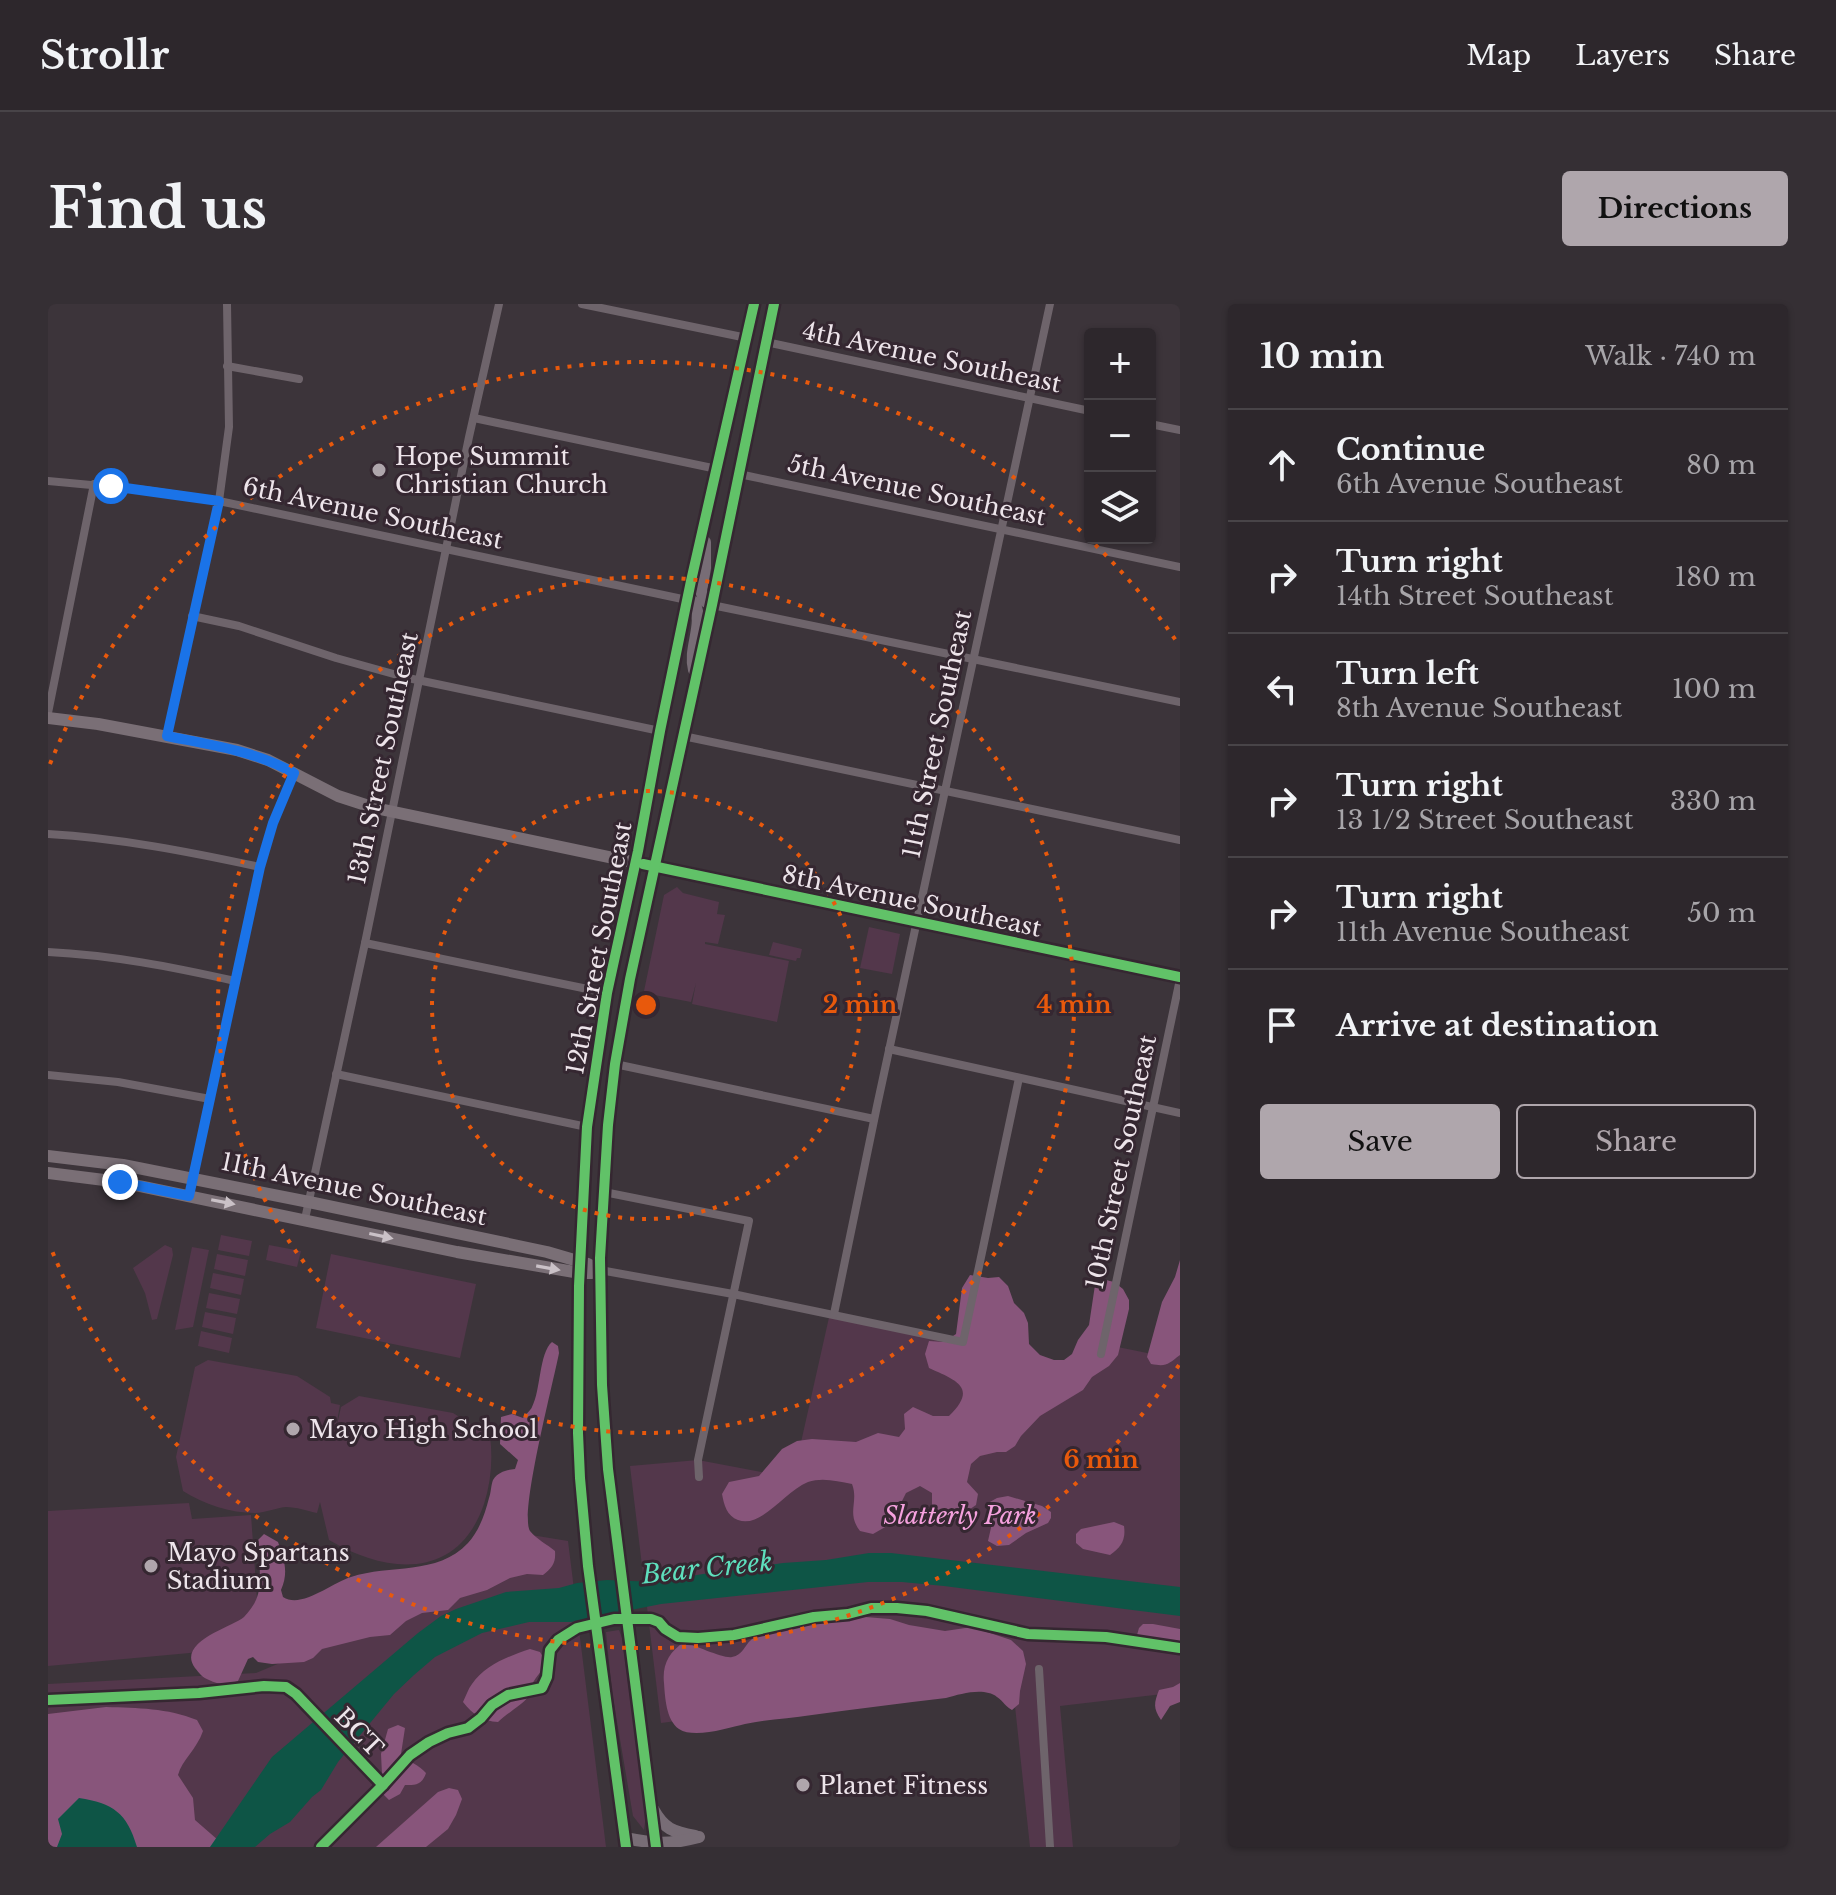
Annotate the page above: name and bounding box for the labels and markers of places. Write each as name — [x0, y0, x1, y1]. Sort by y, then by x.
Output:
place label: Hope Summit Christian Church — [395, 442, 608, 499]
marker: Hope Summit Christian Church — [370, 461, 388, 479]
centre of rings — [632, 991, 660, 1019]
place label: Mayo High School — [309, 1415, 538, 1444]
marker: Mayo High School — [284, 1420, 302, 1438]
place label: Mayo Spartans Stadium — [167, 1538, 350, 1595]
marker: Mayo Spartans Stadium — [142, 1557, 160, 1575]
place label: Planet Fitness — [819, 1771, 988, 1800]
marker: Planet Fitness — [794, 1776, 812, 1794]

